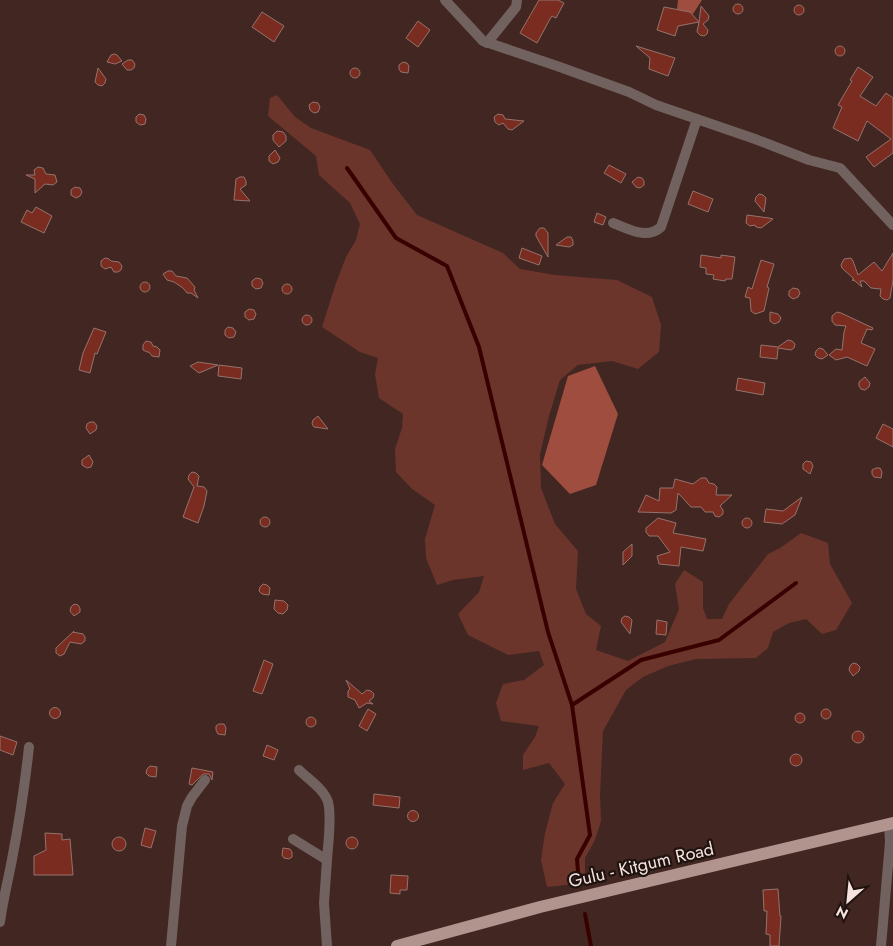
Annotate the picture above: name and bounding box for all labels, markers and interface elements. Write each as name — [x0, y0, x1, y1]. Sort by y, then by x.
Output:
street label: Gulu - Kitgum Road — [566, 836, 716, 894]
north arrow — [823, 876, 873, 926]
text: N — [833, 901, 852, 924]

